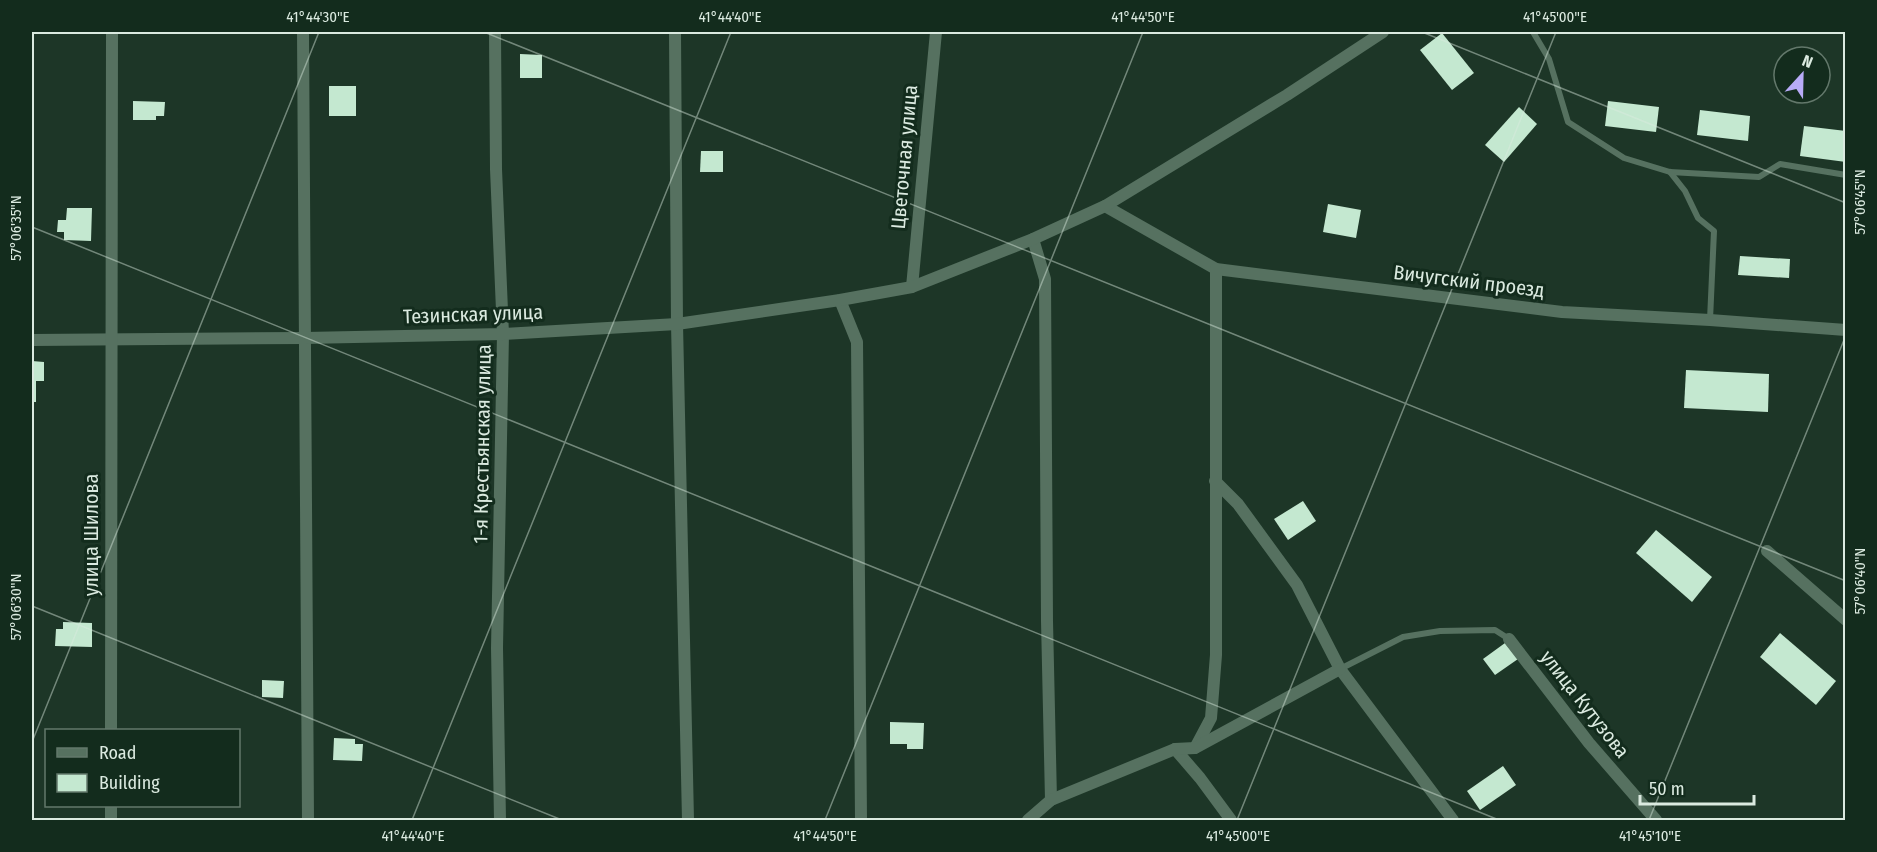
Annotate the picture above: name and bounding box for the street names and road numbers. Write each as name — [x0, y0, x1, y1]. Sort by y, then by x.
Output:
street label: Цветочная улица — [886, 84, 922, 230]
street label: Вичугский проезд — [1392, 260, 1546, 302]
street label: Тезинская улица — [403, 300, 543, 328]
street label: 1-я Крестьянская улица — [468, 344, 496, 544]
street label: улица Шилова — [79, 474, 103, 596]
street label: улица Кутузова — [1535, 645, 1635, 763]

